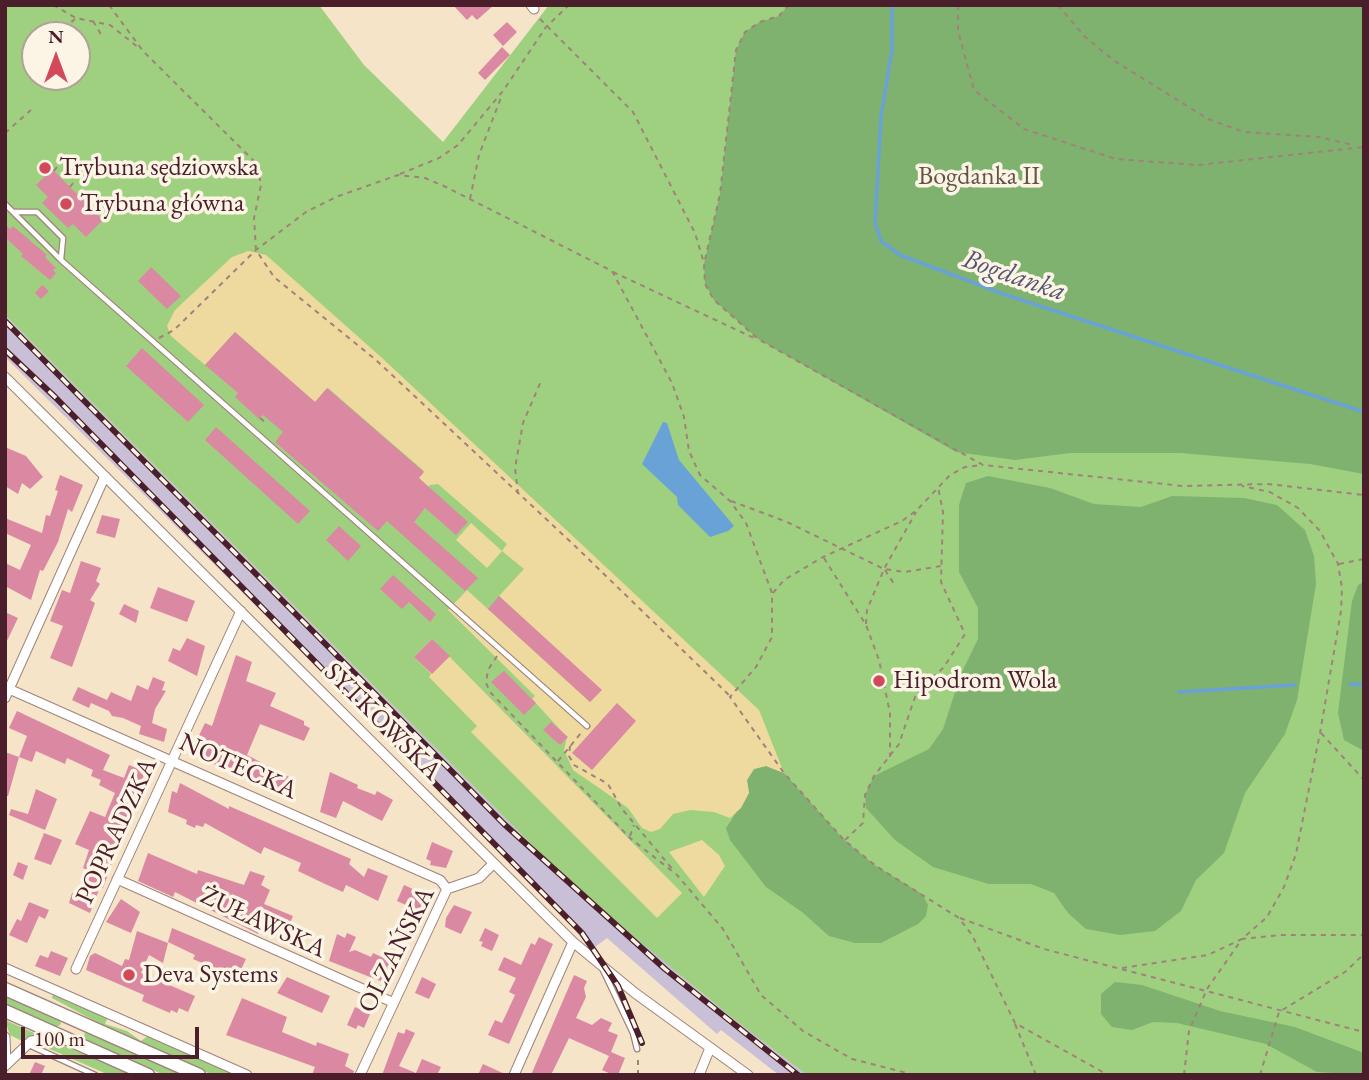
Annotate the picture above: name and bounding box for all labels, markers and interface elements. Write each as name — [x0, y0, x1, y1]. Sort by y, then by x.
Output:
north arrow — [21, 21, 91, 91]
text: N — [48, 24, 64, 49]
place label: Trybuna sędziowska — [59, 152, 259, 184]
marker: Trybuna sędziowska — [37, 160, 53, 176]
park label: Bogdanka II — [918, 161, 1040, 193]
place label: Trybuna główna — [80, 188, 244, 220]
marker: Trybuna główna — [58, 196, 74, 212]
water label: Bogdanka — [958, 243, 1070, 309]
street label: SYTKOWSKA — [317, 657, 447, 787]
place label: Hipodrom Wola — [893, 665, 1057, 697]
marker: Hipodrom Wola — [871, 673, 887, 689]
street label: NOTECKA — [174, 727, 302, 807]
street label: POPRADZKA — [70, 753, 164, 909]
street label: ŻUŁAWSKA — [195, 880, 331, 966]
street label: OLZAŃSKA — [352, 882, 442, 1018]
place label: Deva Systems — [143, 959, 278, 991]
marker: Deva Systems — [121, 967, 137, 983]
scale bar — [24, 1014, 203, 1058]
text: 100 m — [34, 1025, 85, 1052]

